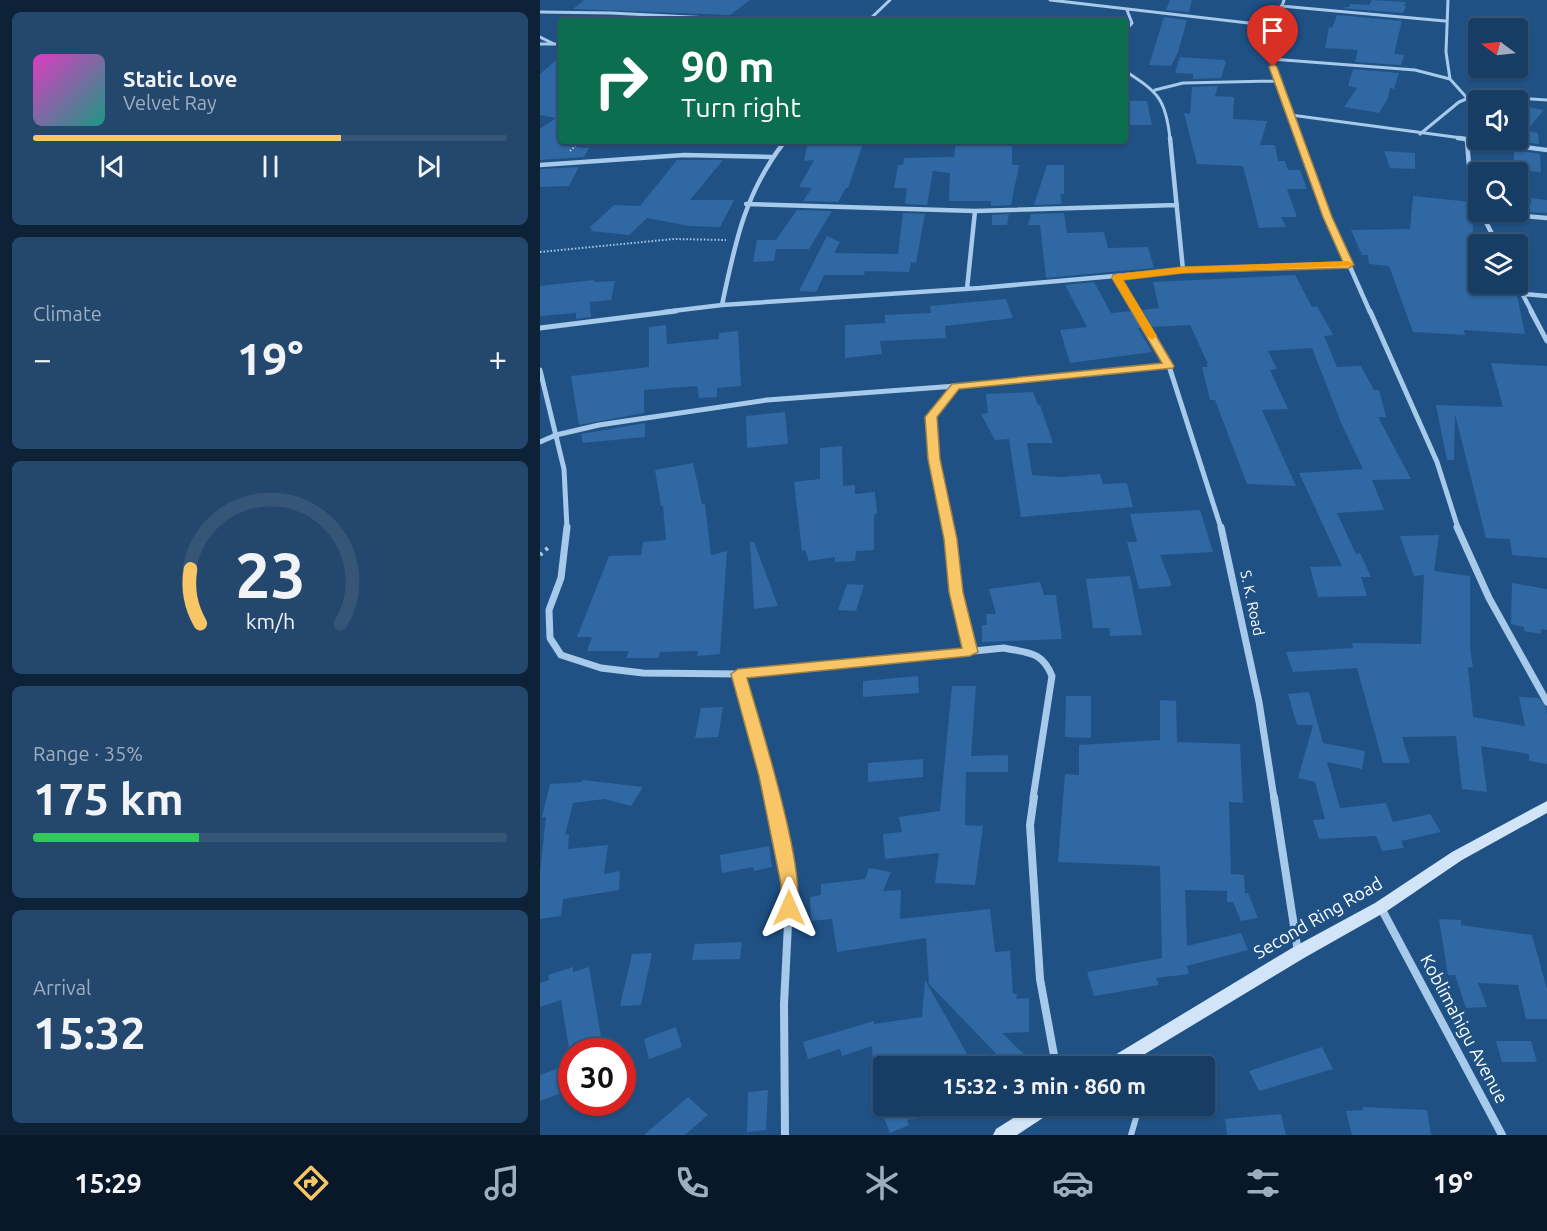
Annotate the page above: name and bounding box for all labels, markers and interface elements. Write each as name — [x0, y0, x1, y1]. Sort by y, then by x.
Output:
pin — [1247, 5, 1298, 67]
icon: arrive — [1256, 14, 1289, 47]
north arrow — [1468, 18, 1528, 78]
map controls — [1468, 18, 1528, 294]
icon: right — [582, 42, 660, 120]
text: 90 m — [681, 43, 775, 90]
text: Static Love — [123, 66, 238, 91]
button: sound — [1468, 90, 1528, 150]
text: Velvet Ray — [123, 91, 217, 114]
text: Turn right — [681, 92, 801, 122]
icon: previous — [96, 150, 129, 183]
icon: pause — [254, 150, 287, 183]
icon: next — [412, 150, 445, 183]
button: search — [1468, 162, 1528, 222]
button: layers — [1468, 234, 1528, 294]
text: Climate — [33, 302, 102, 325]
text: 19° — [237, 333, 303, 384]
text: − — [33, 340, 52, 377]
text: + — [488, 340, 507, 377]
text: 23 — [235, 541, 305, 611]
street label: S. K. Road — [1237, 569, 1268, 637]
text: km/h — [245, 610, 295, 634]
text: Range · 35% — [33, 742, 143, 765]
text: 175 km — [33, 773, 184, 824]
street label: Second Ring Road — [1250, 872, 1385, 962]
position arrow — [757, 876, 821, 940]
street label: Koblimahigu Avenue — [1417, 951, 1513, 1106]
text: Arrival — [33, 976, 91, 999]
text: 15:32 — [33, 1007, 146, 1058]
speed limit sign: 30 — [558, 1038, 636, 1116]
text: 15:32 · 3 min · 860 m — [942, 1073, 1146, 1098]
icon: directions — [290, 1162, 332, 1204]
icon: music — [481, 1162, 523, 1204]
icon: phone — [671, 1162, 713, 1204]
icon: climate — [861, 1162, 903, 1204]
icon: car — [1052, 1162, 1094, 1204]
icon: filters — [1242, 1162, 1284, 1204]
text: 15:29 — [74, 1168, 142, 1198]
text: 19° — [1433, 1168, 1473, 1198]

